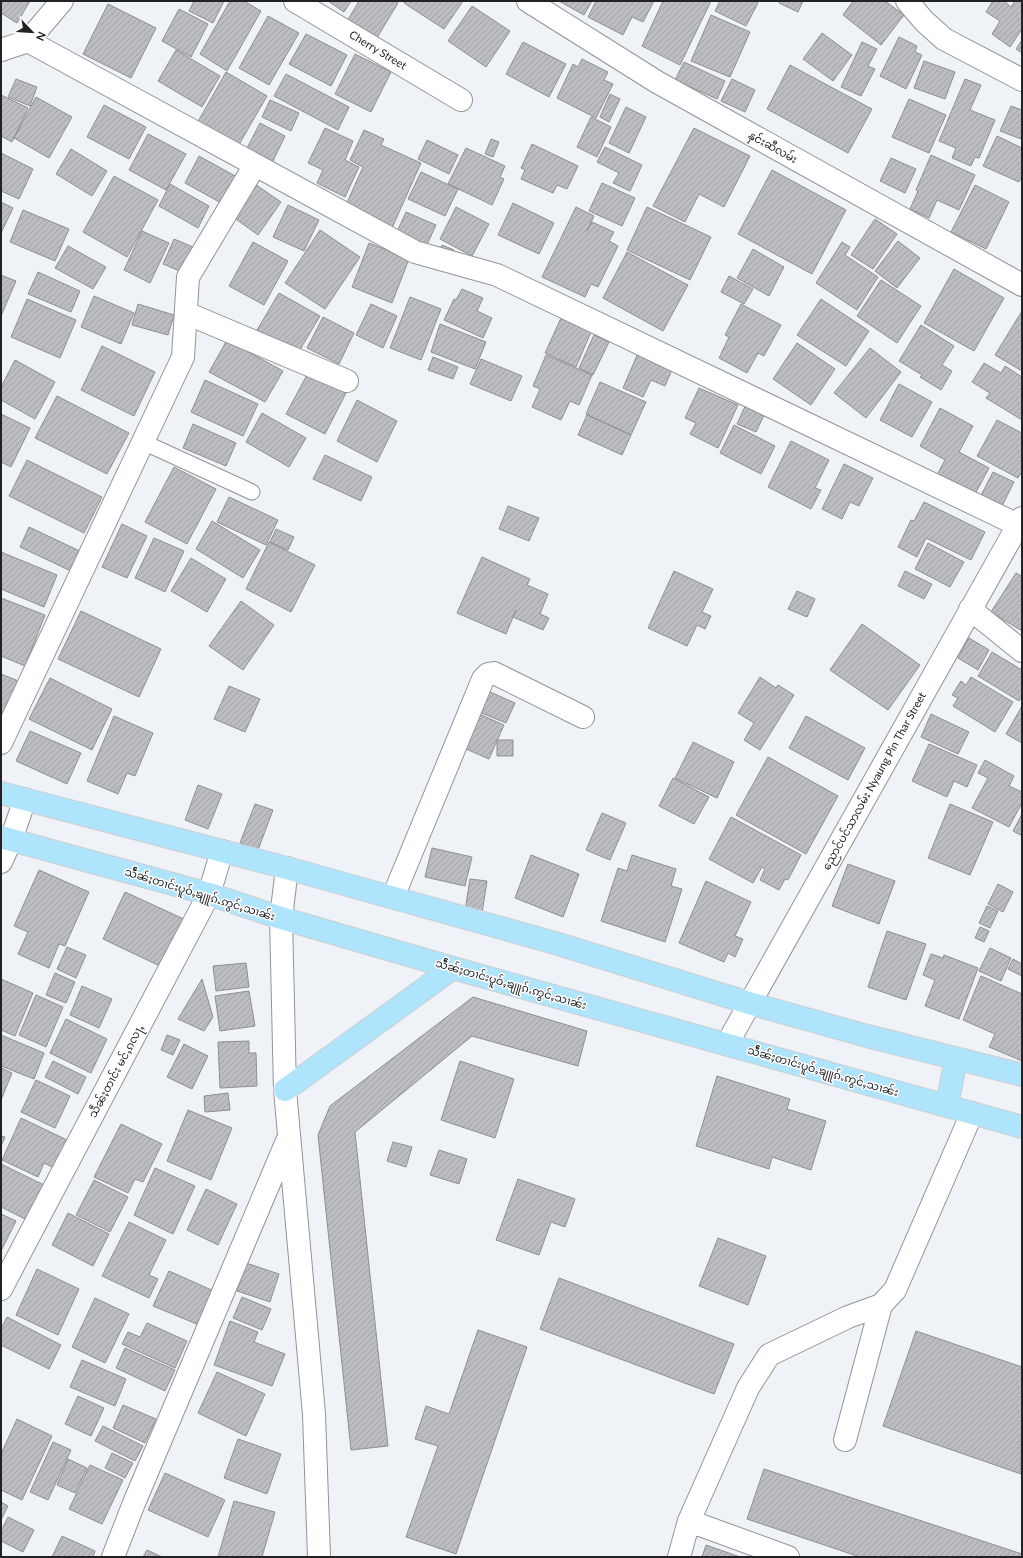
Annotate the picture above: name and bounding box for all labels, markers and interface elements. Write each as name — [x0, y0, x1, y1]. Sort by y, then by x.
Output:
north arrow — [12, 12, 52, 52]
street label: Cherry Street — [347, 27, 409, 72]
text: N — [34, 30, 49, 43]
street label: နှင်းဆီလမ်း — [745, 128, 800, 168]
street label: ညောင်ပင်သာလမ်း Nyaung Pin Thar Street — [819, 690, 931, 873]
street label: သဵႅၼ်ႈတၢင်းပူဝ်ႇၶျူၵ်ႉဢွင်ႇသၢၼ်း — [123, 864, 277, 926]
street label: သဵႅၼ်ႈတၢင်းပူဝ်ႇၶျူၵ်ႉဢွင်ႇသၢၼ်း — [433, 956, 588, 1014]
street label: သဵၼ်ႈတၢင်း မင်ႇၵလႃႇ — [85, 1022, 148, 1121]
street label: သဵႅၼ်ႈတၢင်းပူဝ်ႇၶျူၵ်ႉဢွင်ႇသၢၼ်း — [745, 1043, 900, 1101]

